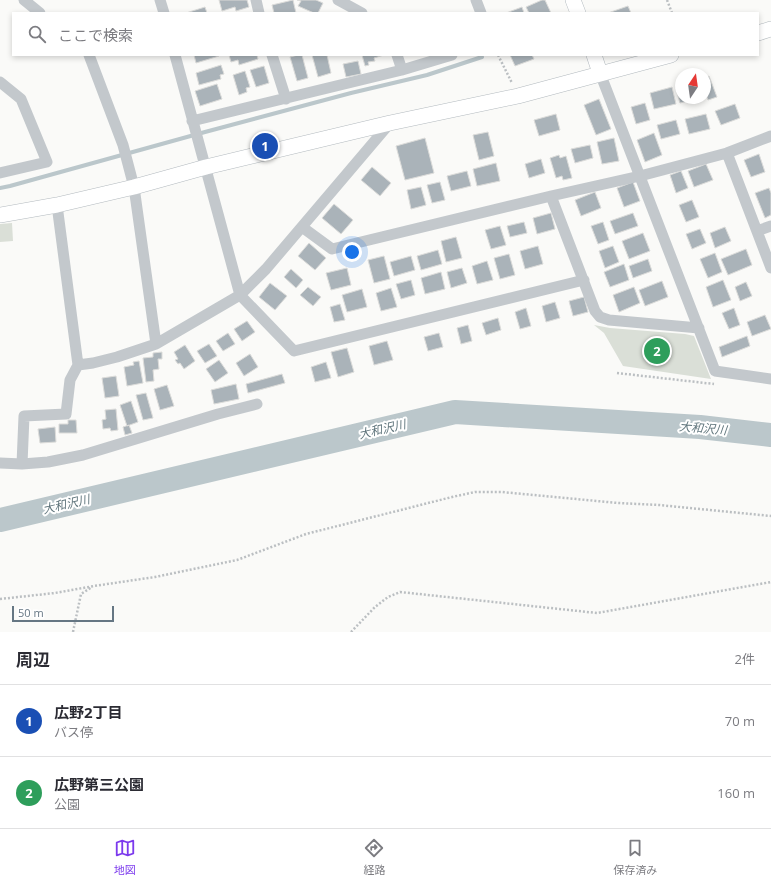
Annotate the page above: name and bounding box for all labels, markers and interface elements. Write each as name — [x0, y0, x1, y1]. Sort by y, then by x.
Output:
search box — [12, 12, 759, 56]
icon: search — [26, 23, 48, 45]
text: ここで検索 — [58, 25, 133, 45]
north arrow — [675, 68, 711, 104]
pin: 1 — [252, 131, 278, 161]
your location — [342, 242, 362, 262]
pin: 2 — [644, 336, 670, 366]
water label: 大和沢川 — [357, 415, 409, 443]
water label: 大和沢川 — [678, 417, 730, 439]
water label: 大和沢川 — [41, 490, 93, 518]
scale bar — [12, 604, 114, 623]
text: 50 m — [18, 605, 44, 620]
text: 周辺 — [16, 648, 50, 671]
text: 2件 — [735, 650, 755, 668]
text: 広野2丁目 — [54, 702, 123, 722]
text: 1 — [25, 712, 33, 730]
text: 70 m — [725, 712, 755, 730]
text: バス停 — [54, 723, 93, 741]
text: 広野第三公園 — [54, 774, 144, 794]
text: 2 — [25, 784, 33, 802]
text: 160 m — [717, 784, 755, 802]
text: 公園 — [54, 795, 80, 813]
tab: 地図 — [114, 837, 136, 877]
tab: 経路 — [363, 837, 385, 877]
tab: 保存済み — [613, 837, 657, 877]

